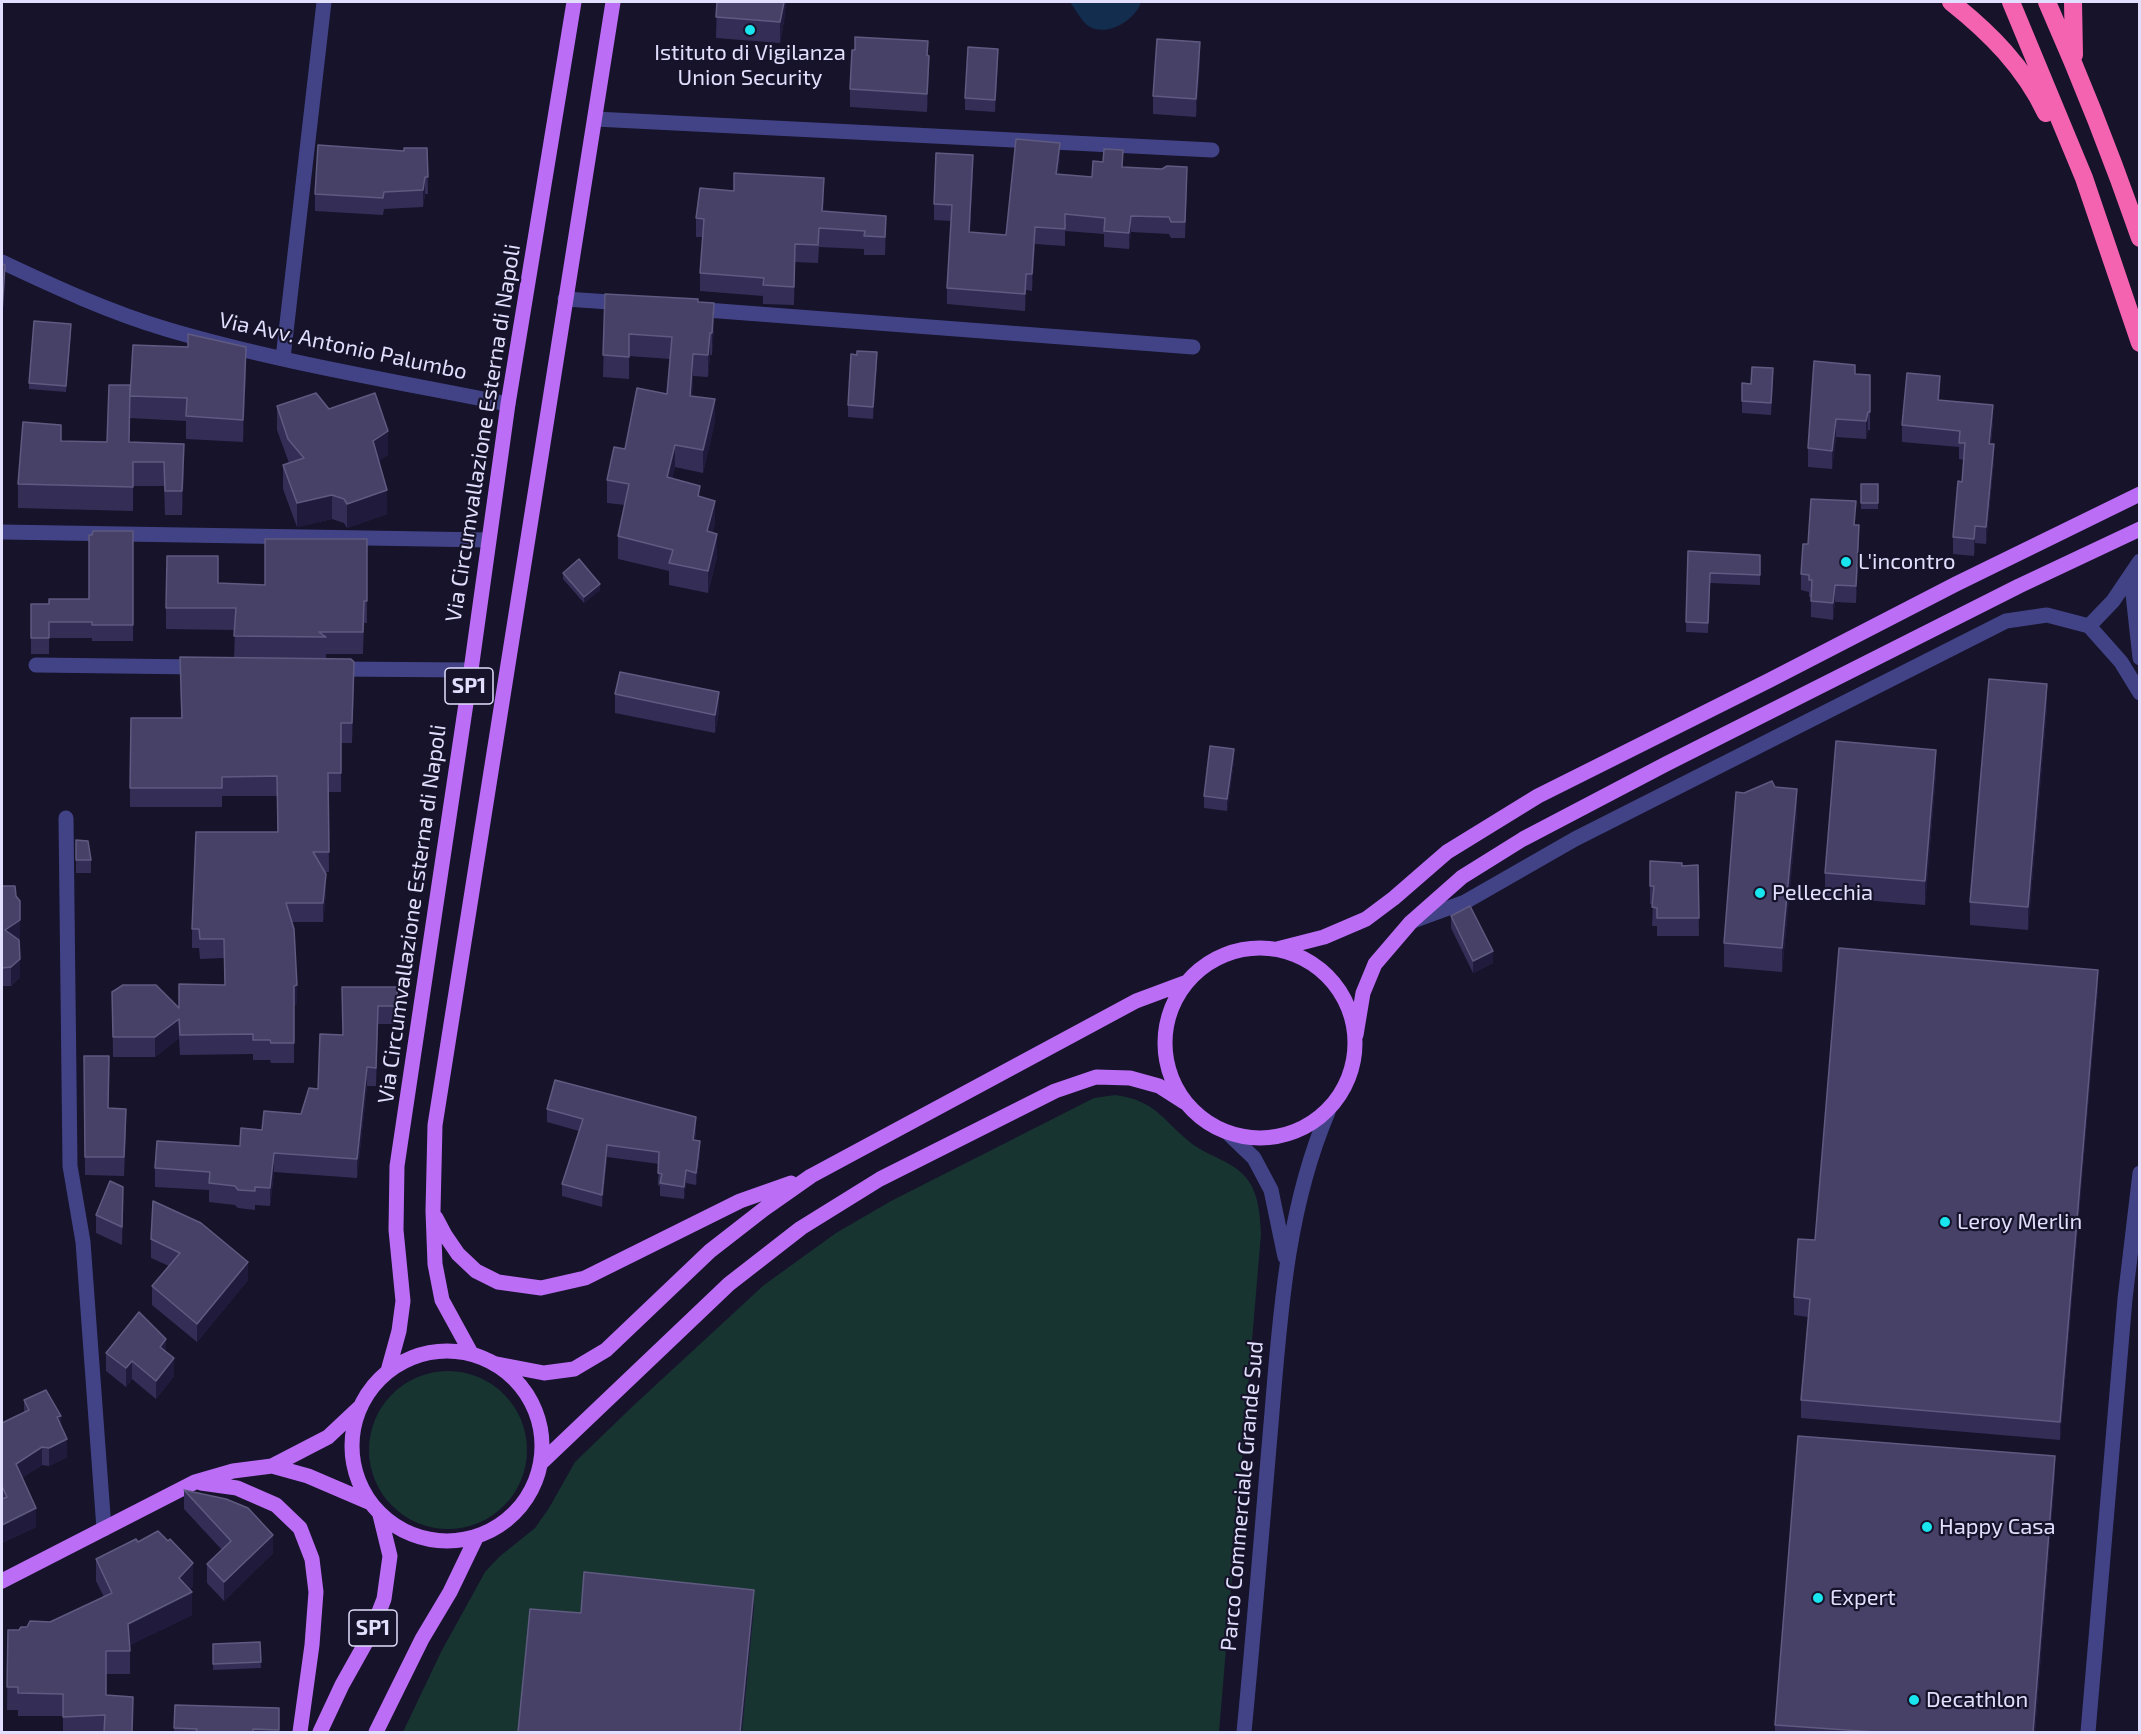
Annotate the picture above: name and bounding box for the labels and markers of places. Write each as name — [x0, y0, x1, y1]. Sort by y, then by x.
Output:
marker: Istituto di Vigilanza Union Security — [743, 23, 757, 37]
place label: Istituto di Vigilanza Union Security — [654, 40, 846, 92]
place label: L'incontro — [1858, 549, 1956, 575]
marker: L'incontro — [1839, 555, 1853, 569]
place label: Pellecchia — [1772, 880, 1873, 906]
marker: Pellecchia — [1753, 886, 1767, 900]
place label: Leroy Merlin — [1957, 1209, 2082, 1235]
marker: Leroy Merlin — [1938, 1215, 1952, 1229]
place label: Happy Casa — [1939, 1514, 2056, 1540]
marker: Happy Casa — [1920, 1520, 1934, 1534]
place label: Expert — [1830, 1585, 1896, 1611]
marker: Expert — [1811, 1591, 1825, 1605]
place label: Decathlon — [1926, 1687, 2028, 1713]
marker: Decathlon — [1907, 1693, 1921, 1707]

